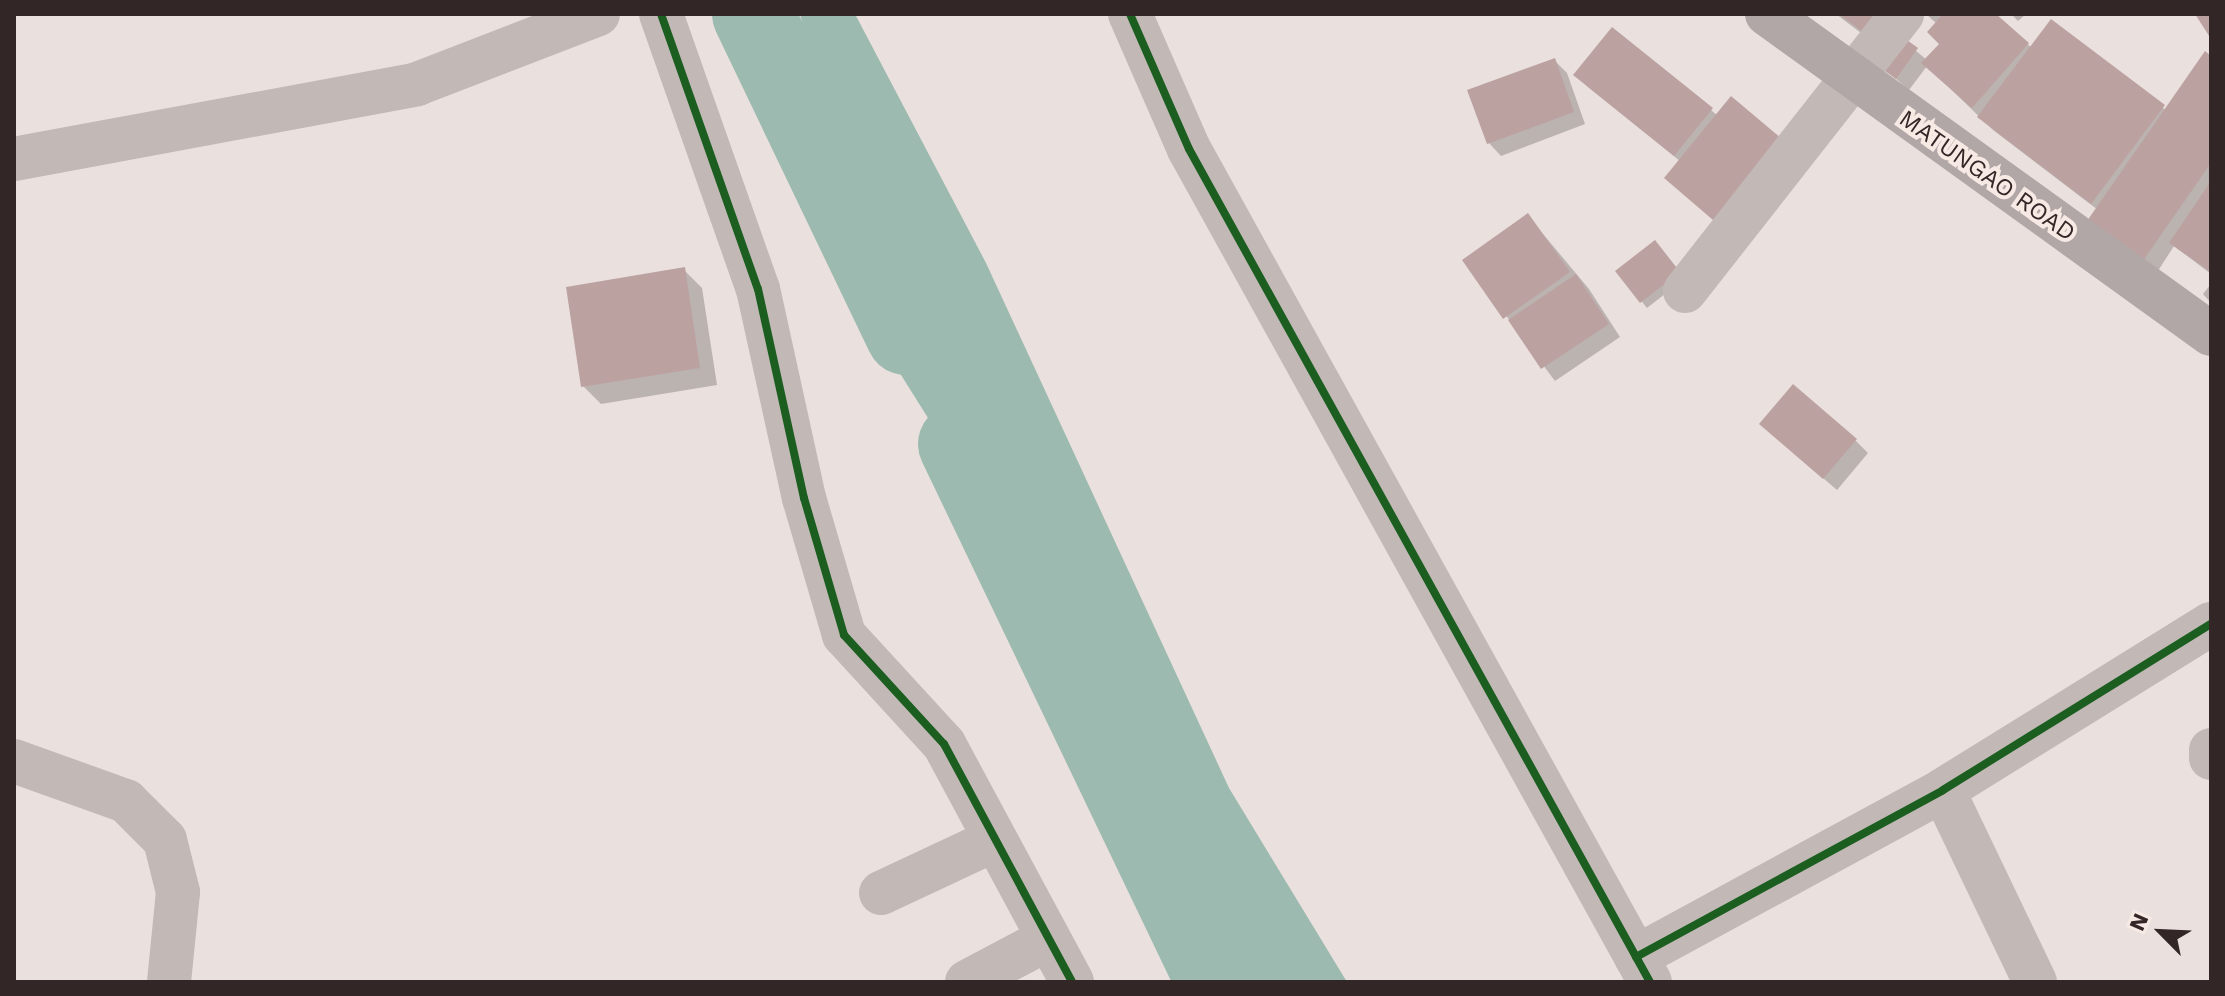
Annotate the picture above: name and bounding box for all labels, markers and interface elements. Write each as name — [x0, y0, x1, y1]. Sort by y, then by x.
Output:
street label: MATUNGAO ROAD — [1893, 104, 2081, 248]
north arrow — [2121, 892, 2201, 972]
text: N — [2124, 909, 2153, 935]

